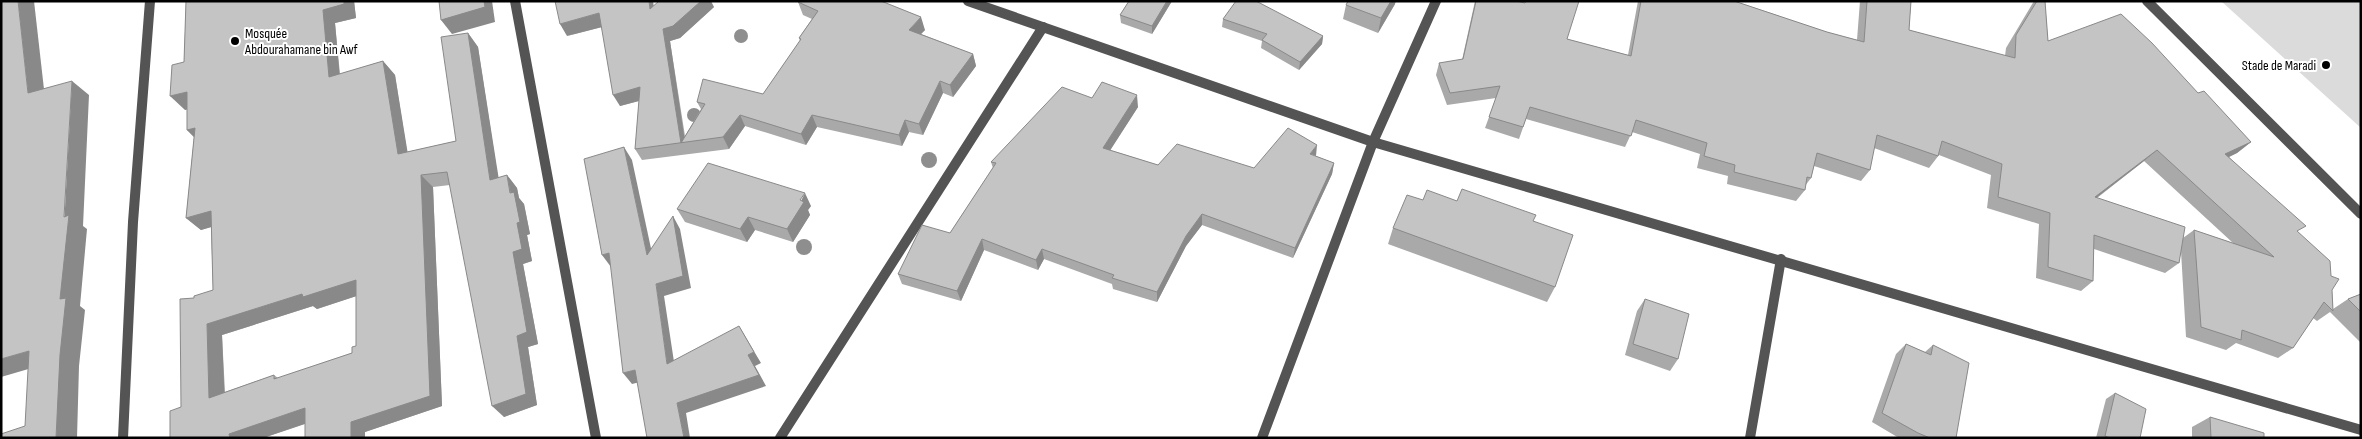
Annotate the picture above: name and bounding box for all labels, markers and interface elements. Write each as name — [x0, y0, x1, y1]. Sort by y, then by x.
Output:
place label: Mosquée Abdourahamane bin Awf — [244, 25, 359, 58]
marker: Mosquée Abdourahamane bin Awf — [229, 35, 241, 47]
place label: Stade de Maradi — [2242, 57, 2316, 74]
marker: Stade de Maradi — [2320, 59, 2332, 71]

